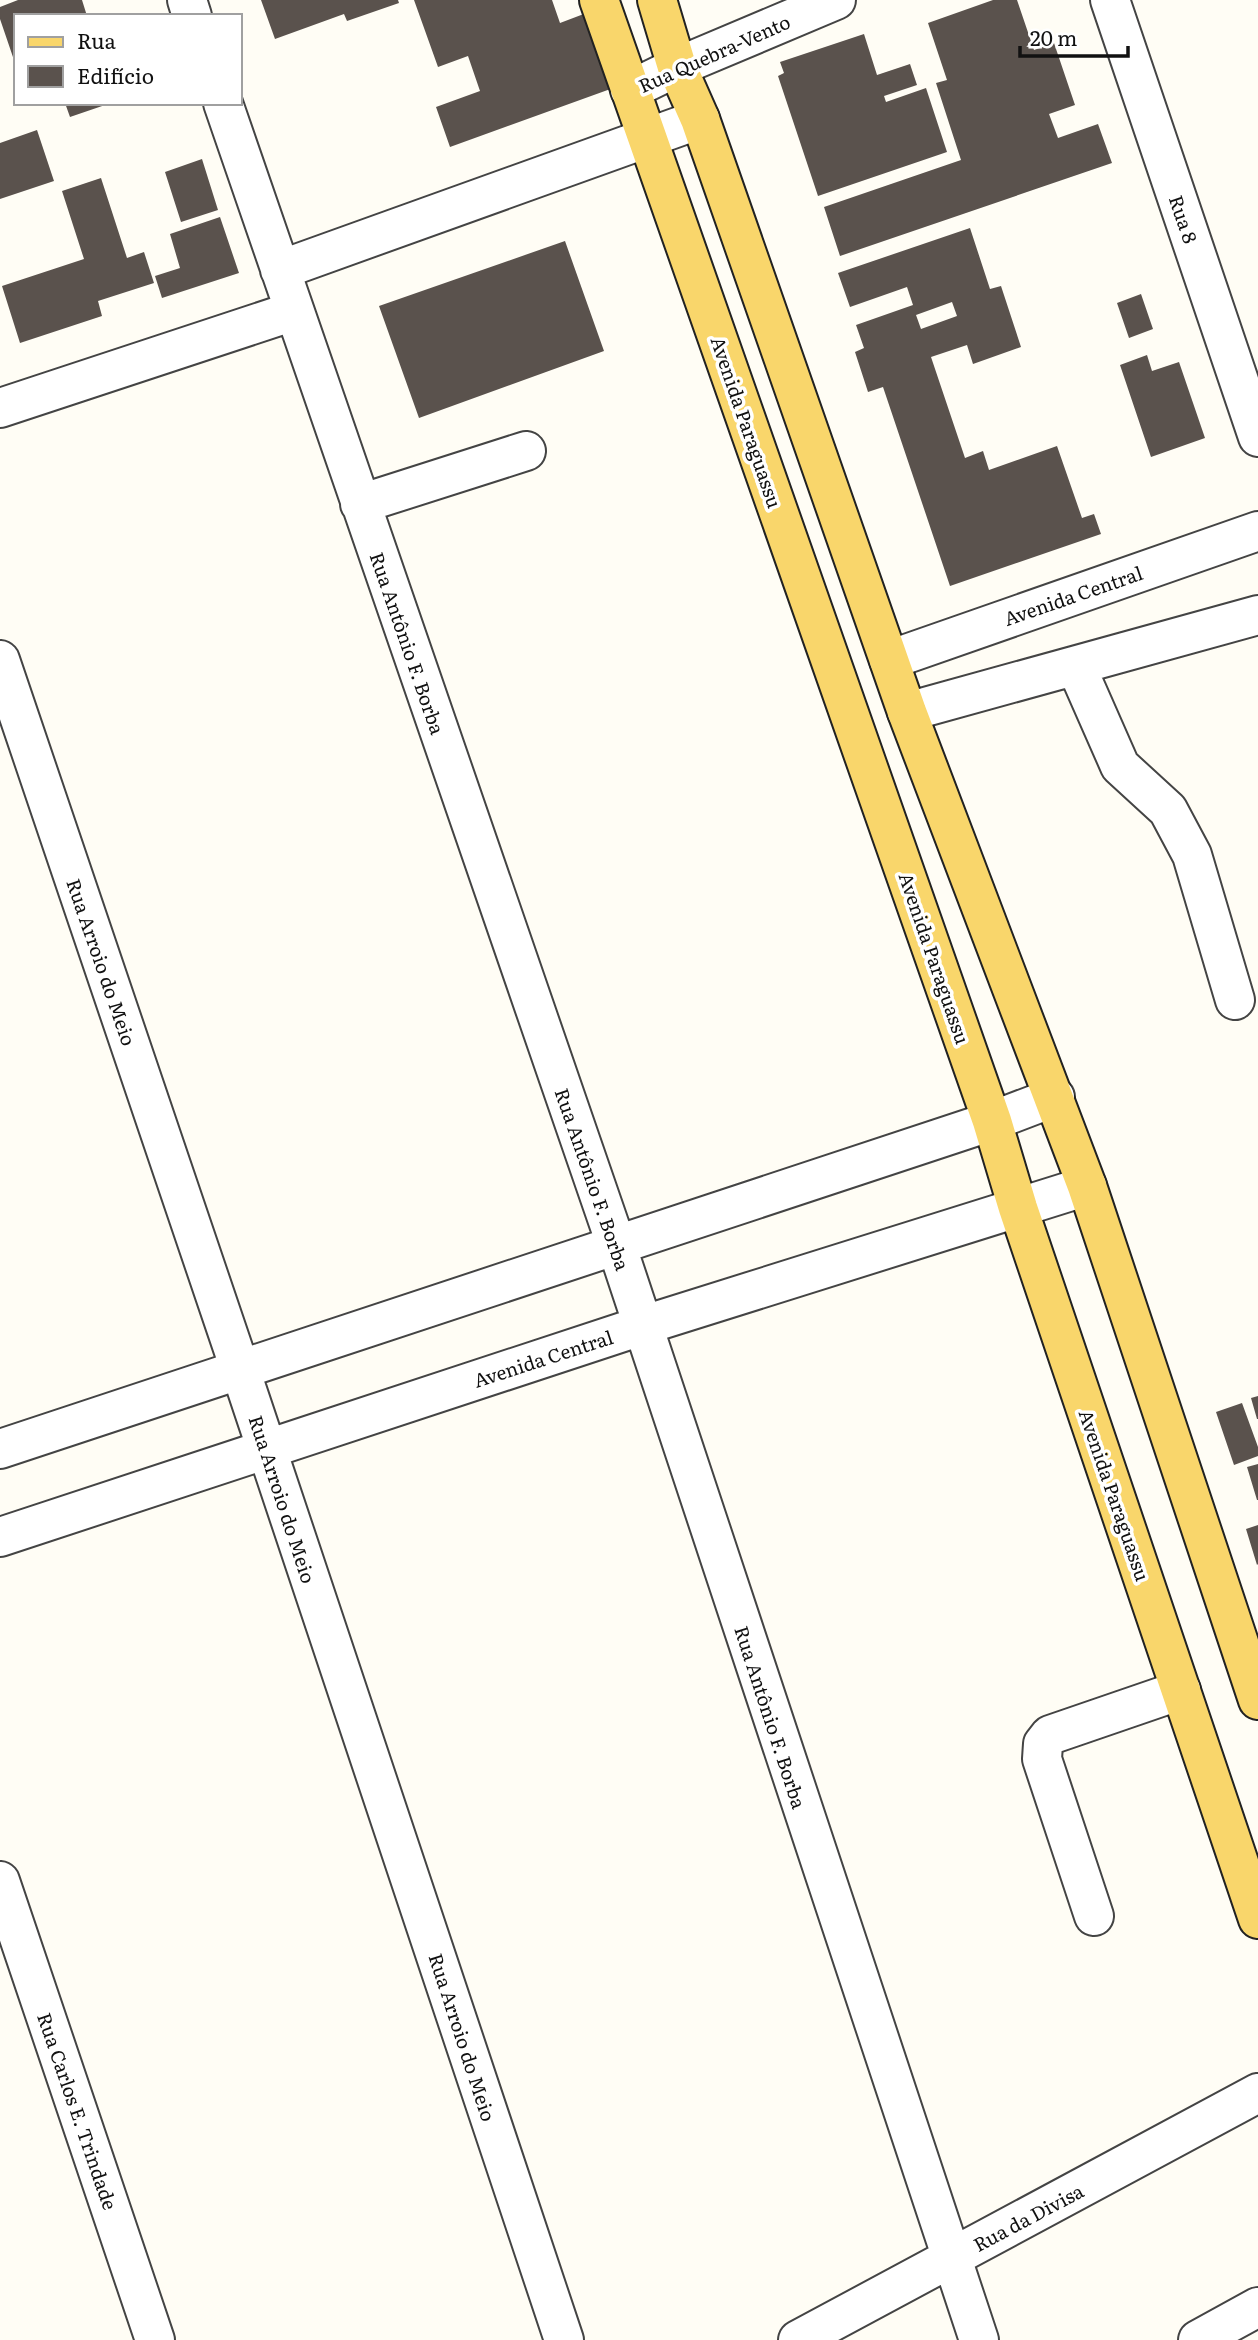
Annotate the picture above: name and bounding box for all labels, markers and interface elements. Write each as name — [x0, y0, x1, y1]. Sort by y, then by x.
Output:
street label: Rua Quebra-Vento — [634, 7, 794, 99]
legend — [14, 14, 242, 105]
scale bar — [1020, 14, 1128, 58]
text: 20 m — [1030, 21, 1077, 52]
text: Rua — [77, 24, 117, 55]
text: Edifício — [77, 59, 154, 90]
street label: Rua 8 — [1163, 191, 1205, 247]
street label: Avenida Paraguassu — [704, 332, 790, 512]
street label: Rua Antônio F. Borba — [364, 548, 453, 739]
street label: Avenida Central — [1000, 558, 1146, 632]
street label: Avenida Paraguassu — [892, 868, 978, 1048]
street label: Rua Arroio do Meio — [60, 875, 144, 1049]
street label: Rua Antônio F. Borba — [549, 1084, 638, 1275]
street label: Avenida Central — [470, 1322, 616, 1394]
street label: Avenida Paraguassu — [1072, 1405, 1158, 1585]
street label: Rua Arroio do Meio — [243, 1411, 323, 1587]
street label: Rua Antônio F. Borba — [728, 1622, 814, 1813]
street label: Rua Arroio do Meio — [423, 1949, 503, 2125]
street label: Rua Carlos E. Trindade — [31, 2009, 125, 2213]
street label: Rua da Divisa — [968, 2176, 1089, 2258]

